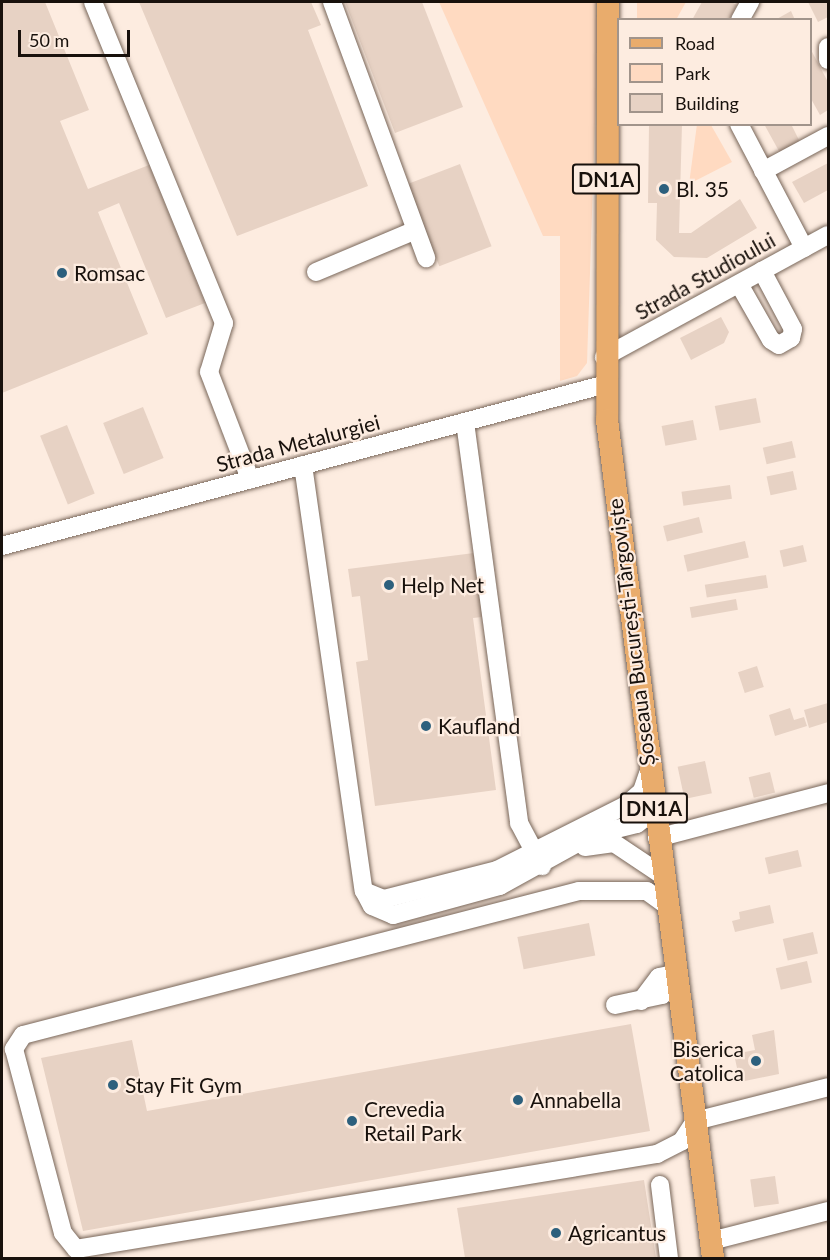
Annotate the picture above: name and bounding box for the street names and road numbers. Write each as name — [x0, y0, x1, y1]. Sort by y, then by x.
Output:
road number: DN1A — [572, 162, 640, 196]
street label: Strada Studioului — [631, 227, 779, 325]
street label: Strada Metalurgiei — [213, 409, 383, 477]
street label: Șoseaua București-Târgoviște — [602, 497, 660, 767]
road number: DN1A — [620, 791, 688, 825]

